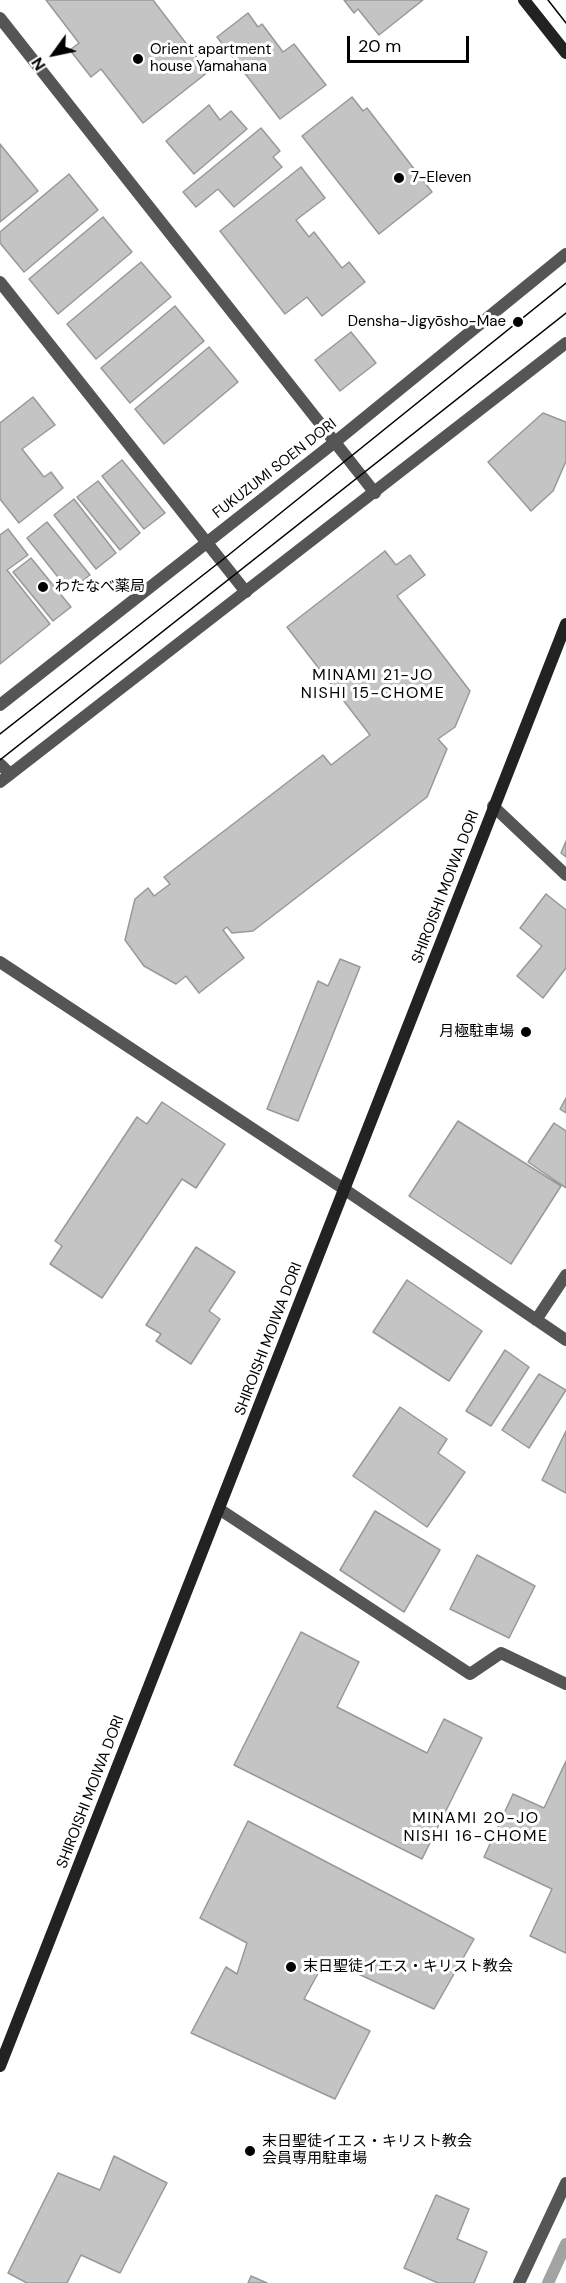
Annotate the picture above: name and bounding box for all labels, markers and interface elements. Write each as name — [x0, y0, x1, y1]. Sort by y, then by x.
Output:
north arrow — [24, 24, 84, 84]
scale bar — [350, 24, 472, 62]
text: 20 m — [358, 34, 401, 58]
place label: Orient apartment house Yamahana — [150, 41, 271, 76]
marker: Orient apartment house Yamahana — [131, 52, 145, 66]
text: N — [27, 53, 50, 75]
place label: 7-Eleven — [411, 169, 471, 187]
marker: 7-Eleven — [392, 171, 406, 185]
place label: Densha-Jigyōsho-Mae — [348, 313, 506, 331]
marker: Densha-Jigyōsho-Mae — [511, 315, 525, 329]
street label: FUKUZUMI SOEN DORI — [210, 415, 340, 523]
place label: わたなべ薬局 — [55, 578, 145, 596]
marker: わたなべ薬局 — [36, 580, 50, 594]
district label: MINAMI 21-JO NISHI 15-CHOME — [301, 666, 445, 704]
street label: SHIROISHI MOIWA DORI — [409, 808, 483, 966]
place label: 月極駐車場 — [439, 1023, 514, 1041]
marker: 月極駐車場 — [519, 1025, 533, 1039]
street label: SHIROISHI MOIWA DORI — [232, 1260, 306, 1418]
street label: SHIROISHI MOIWA DORI — [54, 1713, 128, 1871]
district label: MINAMI 20-JO NISHI 16-CHOME — [404, 1809, 548, 1847]
place label: 末日聖徒イエス・キリスト教会 — [303, 1958, 513, 1976]
marker: 末日聖徒イエス・キリスト教会 — [284, 1960, 298, 1974]
place label: 末日聖徒イエス・キリスト教会 会員専用駐車場 — [262, 2133, 472, 2168]
marker: 末日聖徒イエス・キリスト教会 会員専用駐車場 — [243, 2144, 257, 2158]

